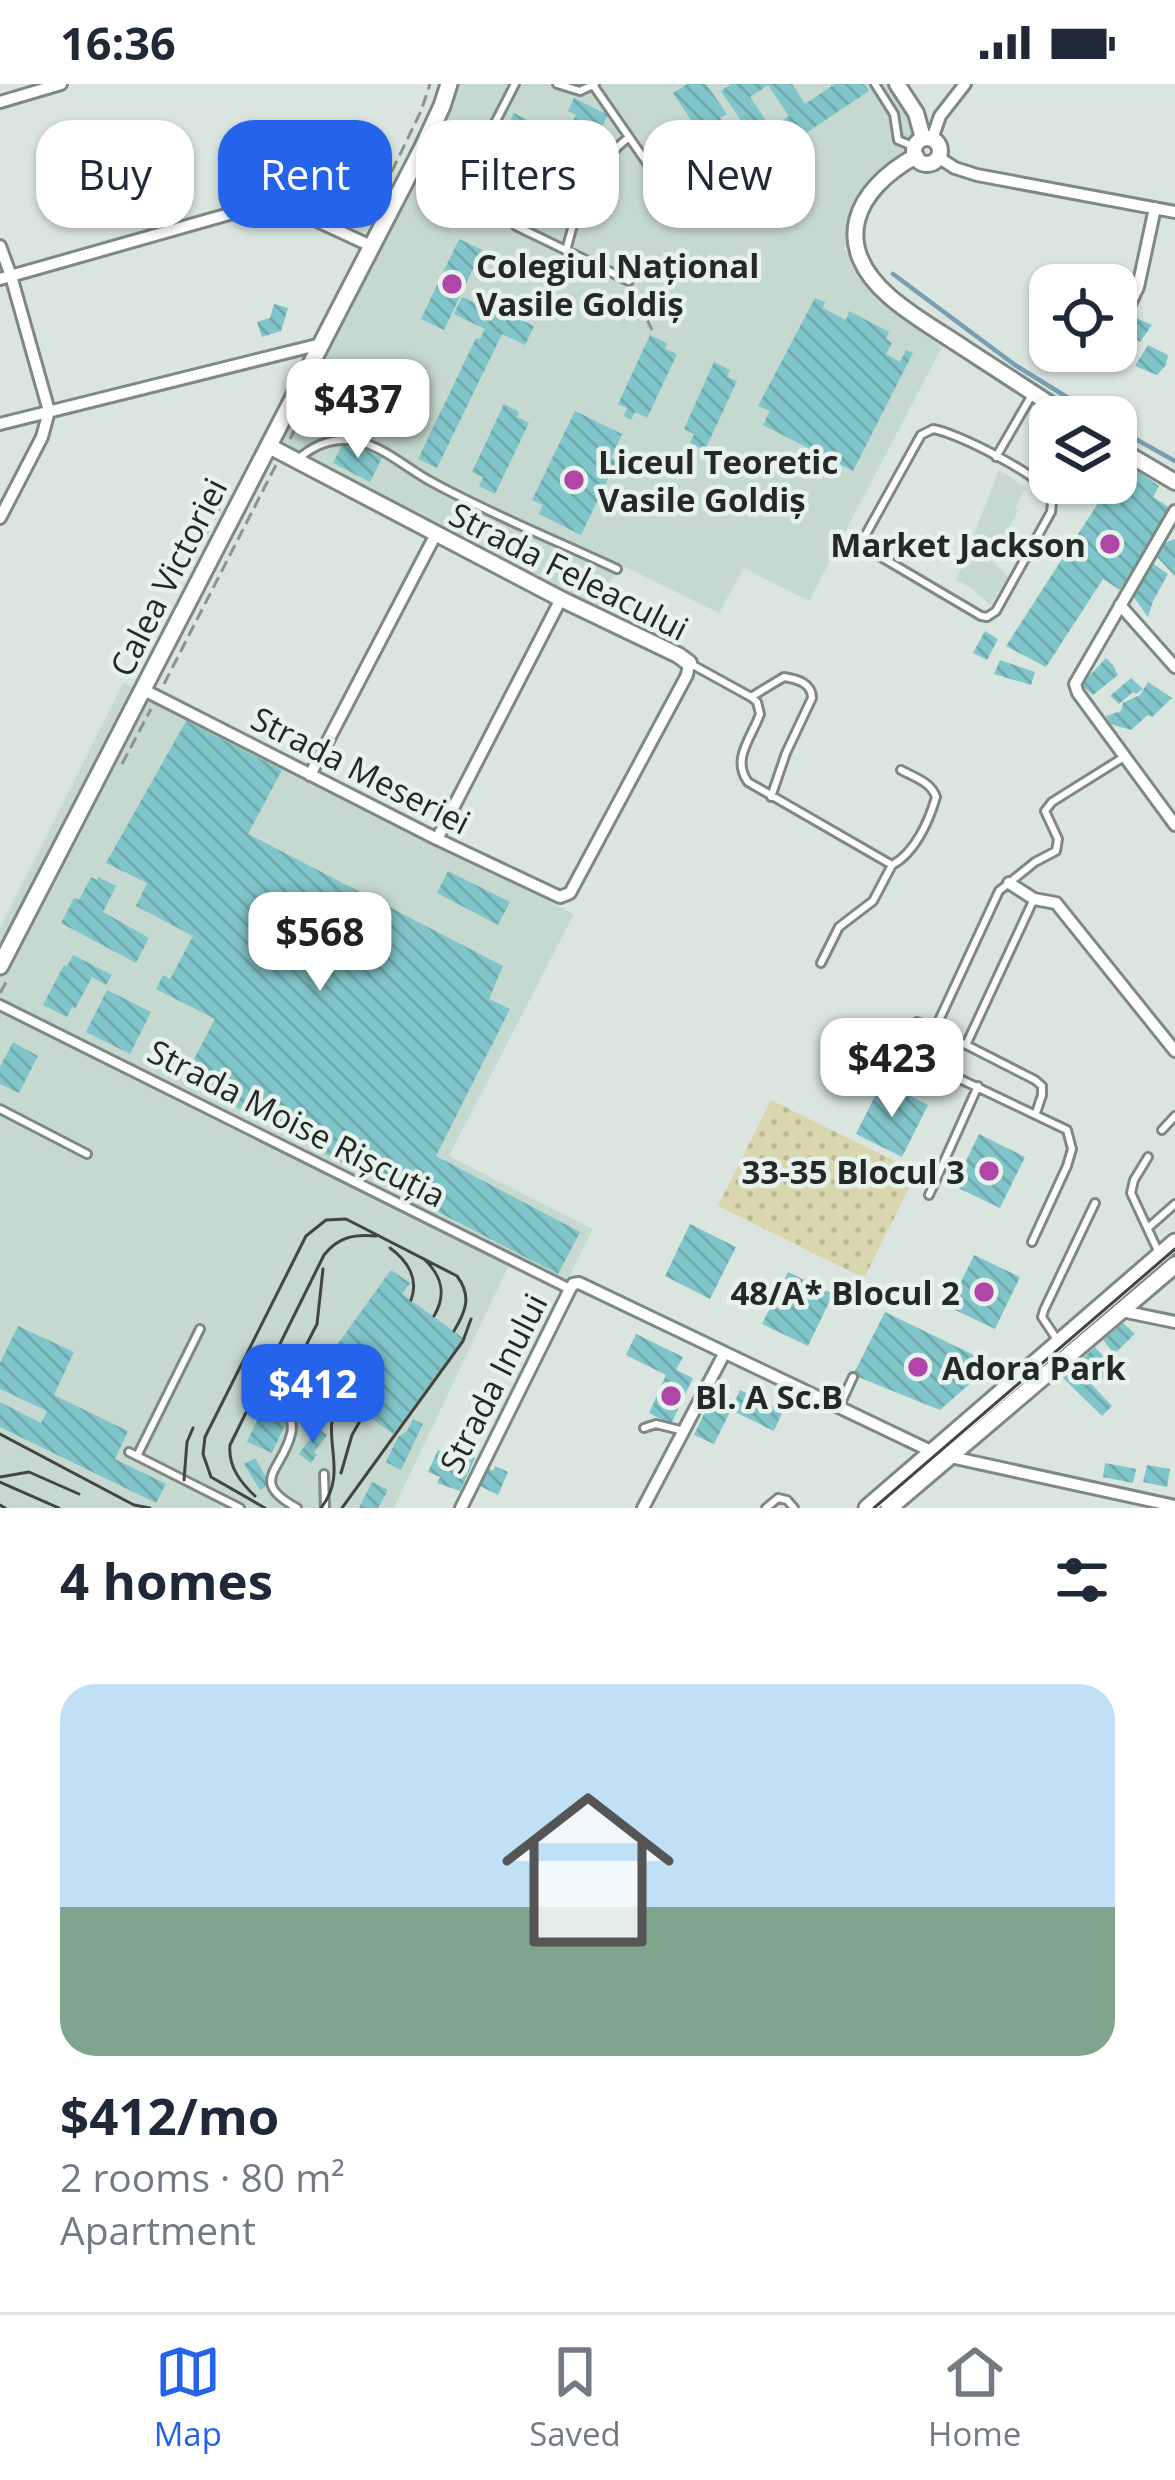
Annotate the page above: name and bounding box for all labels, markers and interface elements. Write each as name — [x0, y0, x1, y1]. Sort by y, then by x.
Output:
text: 16:36 — [60, 12, 176, 73]
chip: Buy — [36, 120, 194, 228]
chip: Rent — [218, 120, 392, 228]
chip: Filters — [416, 120, 619, 228]
chip: New — [643, 120, 815, 228]
place label: Colegiul Național Vasile Goldiș — [476, 243, 759, 326]
map controls — [1029, 264, 1137, 504]
button: locate — [1029, 264, 1137, 372]
marker: Colegiul Național Vasile Goldiș — [439, 271, 465, 297]
pin: $437 — [287, 359, 429, 461]
text: $437 — [313, 371, 403, 424]
button: layers — [1029, 396, 1137, 504]
place label: Liceul Teoretic Vasile Goldiș — [598, 439, 838, 522]
marker: Liceul Teoretic Vasile Goldiș — [561, 467, 587, 493]
street label: Calea Victoriei — [99, 470, 237, 684]
street label: Strada Feleacului — [442, 491, 696, 651]
place label: Market Jackson — [830, 522, 1086, 567]
marker: Market Jackson — [1097, 531, 1123, 557]
street label: Strada Meseriei — [244, 695, 478, 845]
pin: $568 — [249, 892, 391, 994]
text: $568 — [275, 904, 365, 957]
pin: $423 — [821, 1018, 963, 1120]
street label: Strada Moise Rișcuția — [140, 1028, 454, 1218]
text: $423 — [847, 1030, 937, 1083]
place label: 33-35 Blocul 3 — [741, 1149, 965, 1194]
marker: 33-35 Blocul 3 — [976, 1158, 1002, 1184]
place label: 48/A* Blocul 2 — [730, 1270, 960, 1315]
marker: 48/A* Blocul 2 — [971, 1279, 997, 1305]
street label: Strada Inului — [429, 1286, 557, 1480]
pin: $412 — [242, 1344, 384, 1446]
place label: Adora Park — [942, 1345, 1126, 1390]
marker: Adora Park — [905, 1354, 931, 1380]
text: $412 — [268, 1356, 358, 1409]
place label: Bl. A Sc.B — [695, 1374, 843, 1419]
marker: Bl. A Sc.B — [658, 1383, 684, 1409]
text: 4 homes — [60, 1545, 273, 1615]
icon: filters — [1049, 1547, 1115, 1613]
icon: home — [480, 1762, 696, 1978]
text: $412/mo — [60, 2080, 279, 2150]
text: 2 rooms · 80 m² — [60, 2150, 345, 2203]
text: Apartment — [60, 2203, 256, 2256]
tab: Map — [154, 2339, 222, 2456]
tab: Saved — [529, 2339, 621, 2456]
tab: Home — [928, 2339, 1021, 2456]

